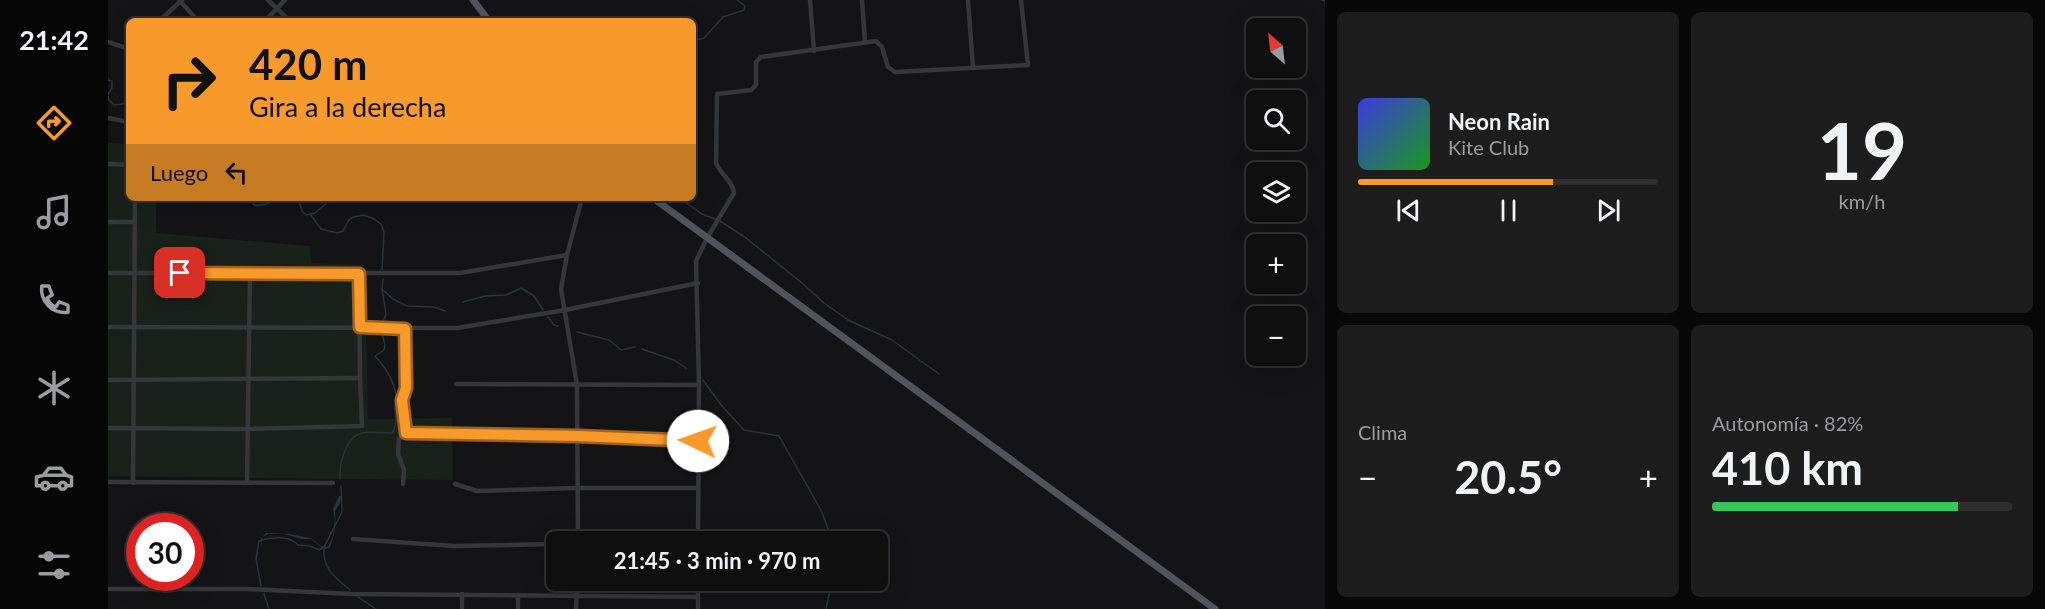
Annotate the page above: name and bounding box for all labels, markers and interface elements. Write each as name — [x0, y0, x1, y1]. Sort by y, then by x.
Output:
north arrow — [1246, 18, 1306, 78]
map controls — [1246, 18, 1306, 366]
text: 21:42 — [19, 23, 89, 56]
text: 420 m — [249, 39, 367, 89]
icon: right — [150, 42, 228, 120]
text: Gira a la derecha — [249, 90, 446, 123]
button: search — [1246, 90, 1306, 150]
icon: directions — [33, 102, 75, 144]
text: 19 — [1817, 103, 1907, 197]
text: Neon Rain — [1448, 108, 1550, 135]
text: Kite Club — [1448, 135, 1529, 159]
icon: left — [220, 156, 253, 189]
text: Luego — [150, 159, 208, 186]
button: layers — [1246, 162, 1306, 222]
text: km/h — [1839, 189, 1885, 213]
icon: music — [33, 191, 75, 233]
icon: previous — [1392, 194, 1425, 227]
icon: pause — [1492, 194, 1525, 227]
icon: next — [1592, 194, 1625, 227]
button: + — [1246, 234, 1306, 294]
pin — [154, 247, 205, 298]
icon: arrive — [163, 256, 196, 289]
icon: phone — [33, 279, 75, 321]
button: − — [1246, 306, 1306, 366]
icon: climate — [33, 367, 75, 409]
position arrow — [666, 409, 730, 473]
text: Autonomía · 82% — [1712, 411, 1863, 435]
text: Clima — [1358, 420, 1407, 444]
text: 410 km — [1712, 441, 1863, 495]
text: 20.5° — [1454, 450, 1562, 504]
icon: car — [33, 456, 75, 498]
text: − — [1358, 457, 1377, 497]
text: + — [1639, 457, 1658, 497]
speed limit sign: 30 — [126, 513, 204, 591]
icon: filters — [33, 544, 75, 586]
text: 21:45 · 3 min · 970 m — [614, 547, 820, 574]

